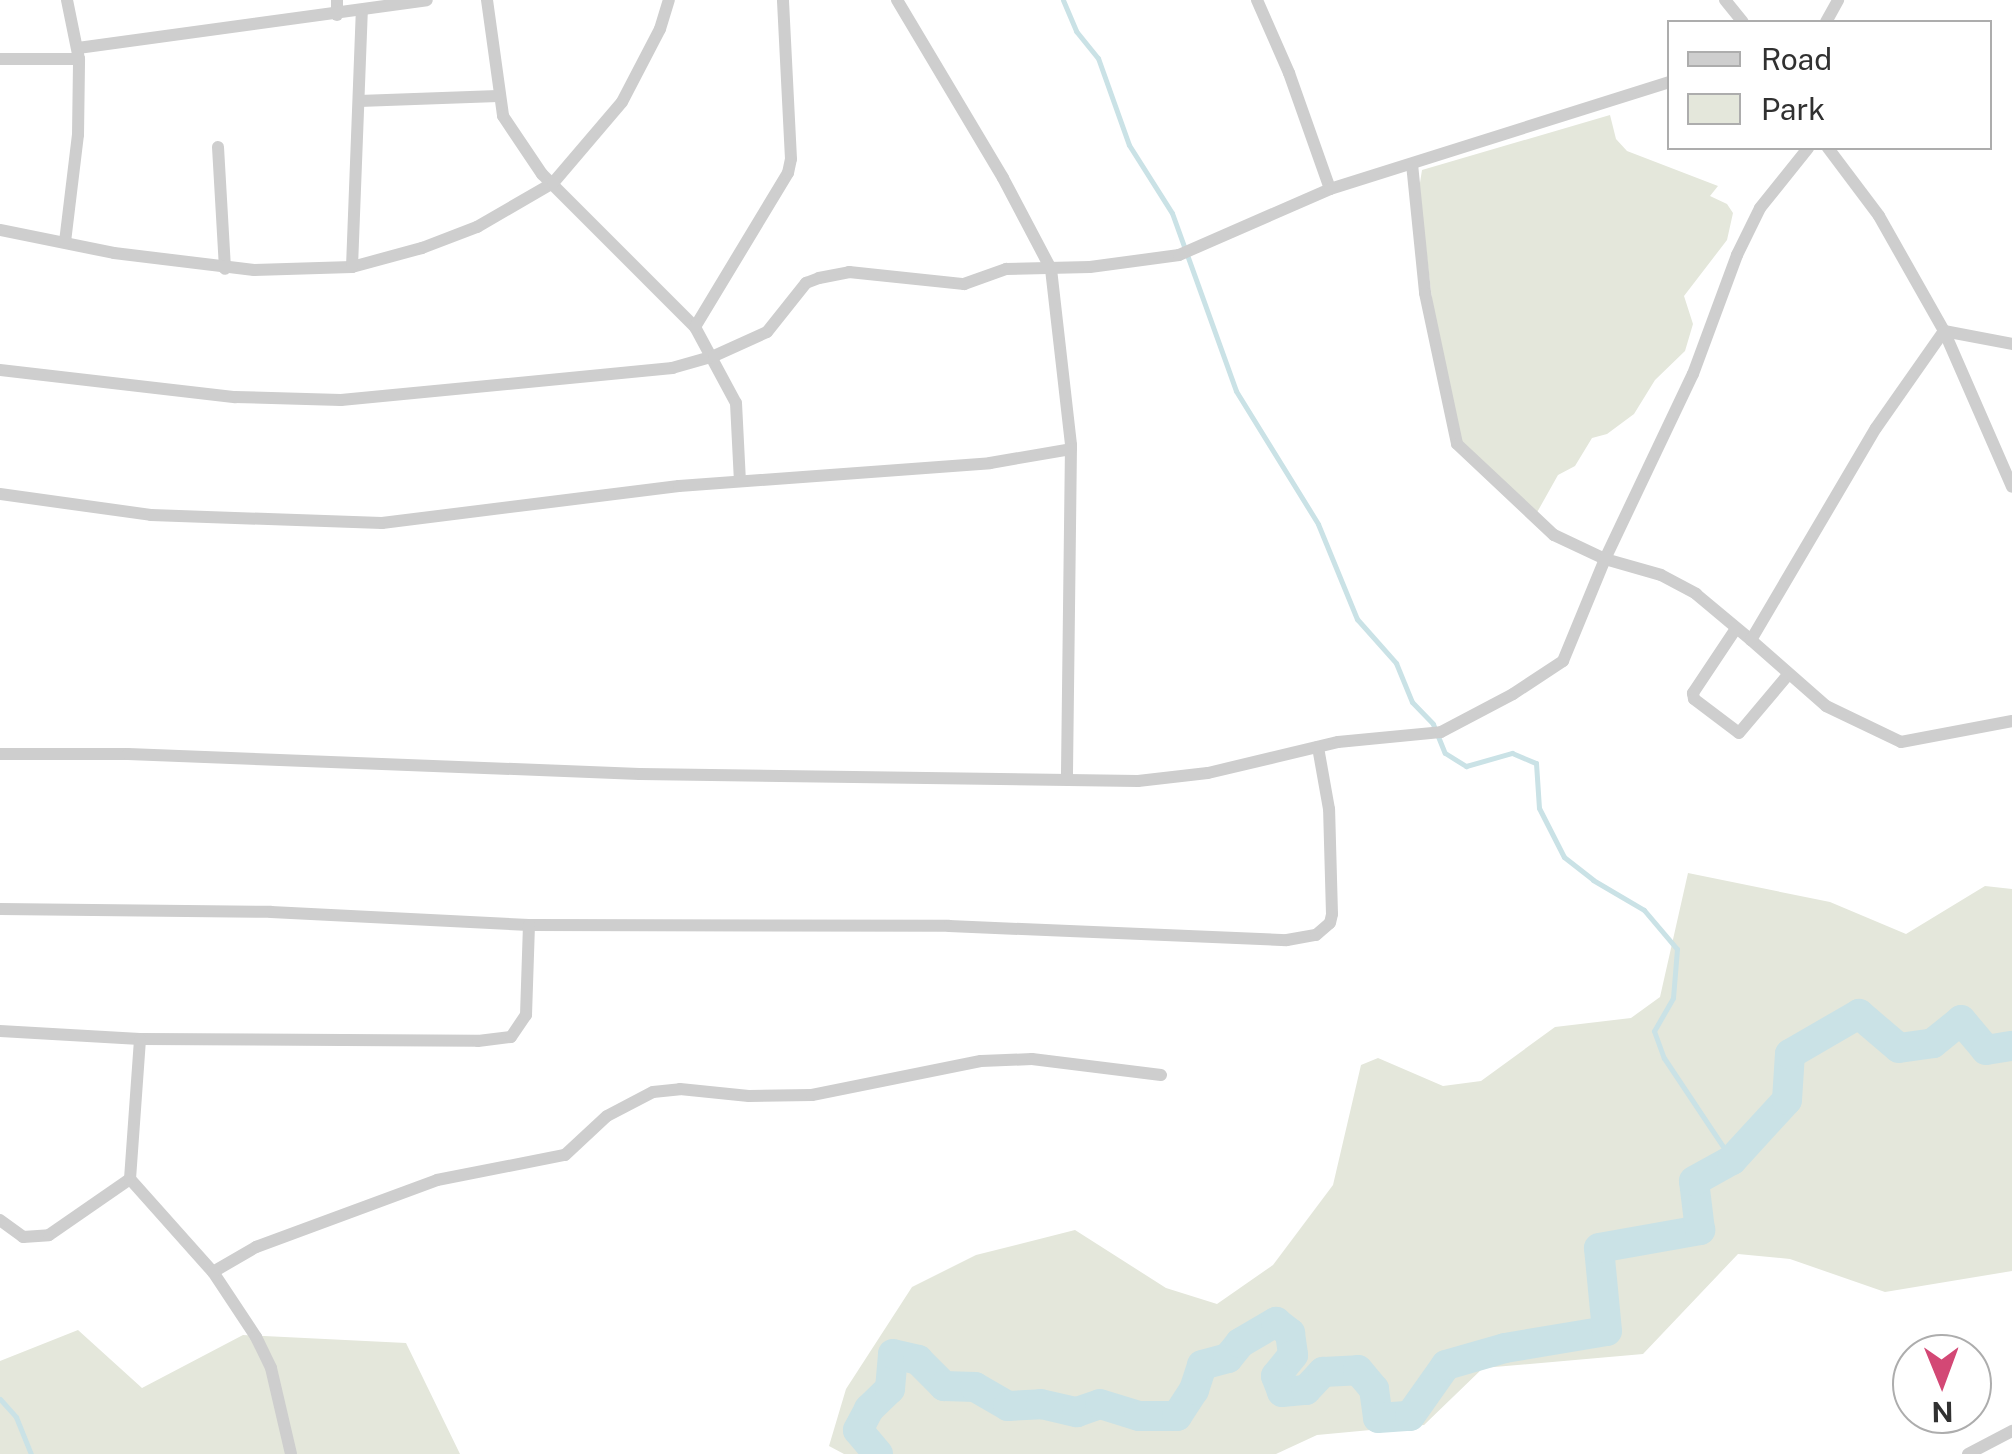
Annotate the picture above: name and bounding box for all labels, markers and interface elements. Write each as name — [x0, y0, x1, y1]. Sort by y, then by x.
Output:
legend — [1667, 20, 1992, 150]
text: Road — [1761, 41, 1832, 77]
text: Park — [1761, 91, 1825, 127]
north arrow — [1892, 1334, 1992, 1434]
text: N — [1931, 1396, 1954, 1429]

